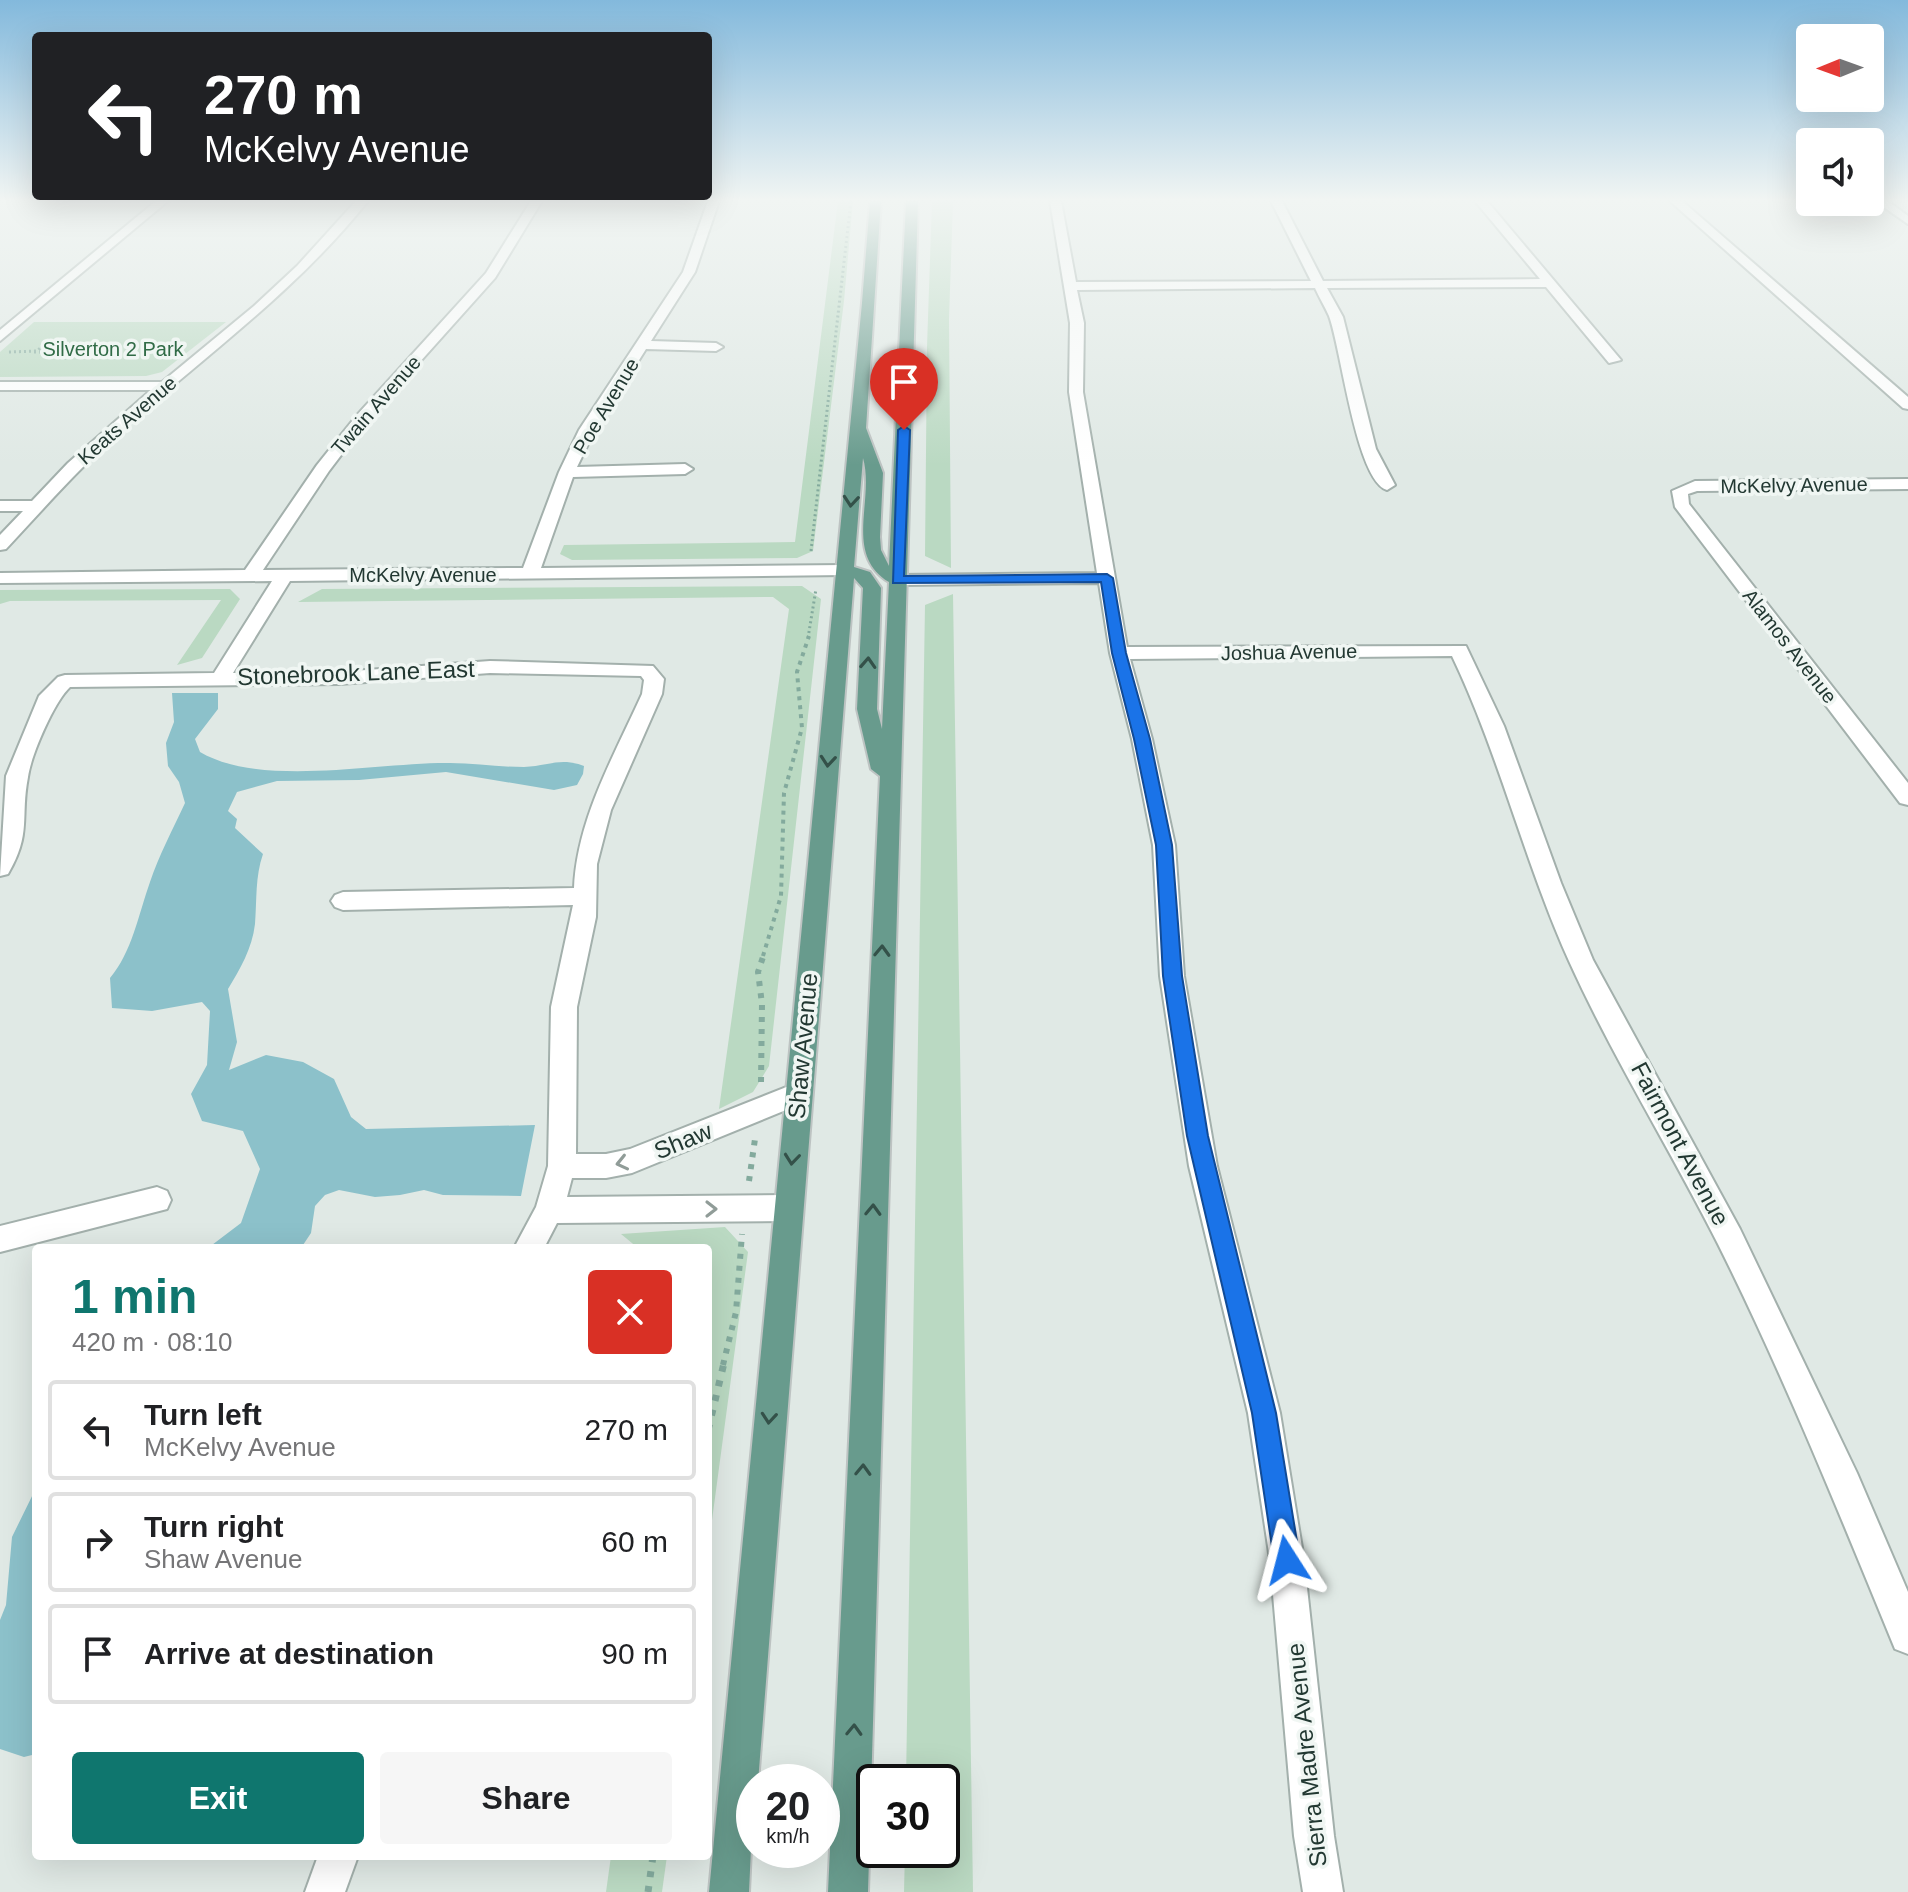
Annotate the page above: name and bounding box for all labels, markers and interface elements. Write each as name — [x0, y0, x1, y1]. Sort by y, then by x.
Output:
north arrow — [1796, 24, 1884, 112]
map controls — [1796, 24, 1884, 216]
text: 270 m — [204, 63, 363, 126]
icon: left — [72, 64, 176, 168]
button: sound — [1796, 128, 1884, 216]
text: McKelvy Avenue — [204, 129, 469, 170]
park label: Silverton 2 Park — [42, 338, 185, 360]
pin — [870, 348, 938, 430]
street label: Twain Avenue — [327, 351, 425, 459]
street label: Poe Avenue — [569, 354, 643, 458]
icon: arrive — [882, 360, 926, 404]
street label: Keats Avenue — [73, 371, 181, 469]
street label: McKelvy Avenue — [1720, 473, 1868, 497]
one-way arrow — [843, 495, 860, 508]
street label: McKelvy Avenue — [349, 564, 497, 586]
street label: Alamos Avenue — [1739, 585, 1841, 707]
street label: Joshua Avenue — [1221, 640, 1357, 664]
street label: Stonebrook Lane East — [237, 655, 475, 690]
one-way arrow — [859, 656, 876, 669]
one-way arrow — [820, 754, 837, 767]
one-way arrow — [873, 944, 890, 957]
street label: Shaw Avenue — [783, 972, 822, 1120]
street label: Fairmont Avenue — [1626, 1058, 1735, 1230]
street label: Shaw — [650, 1117, 716, 1164]
one-way arrow — [784, 1153, 801, 1166]
one-way arrow — [616, 1154, 630, 1171]
one-way arrow — [705, 1200, 718, 1218]
one-way arrow — [864, 1203, 881, 1216]
text: 1 min — [72, 1270, 197, 1323]
button: close — [588, 1270, 672, 1354]
text: 420 m · 08:10 — [72, 1327, 232, 1357]
text: Turn left — [144, 1398, 262, 1431]
icon: left — [76, 1408, 120, 1452]
one-way arrow — [761, 1412, 778, 1425]
text: 270 m — [585, 1413, 668, 1446]
text: McKelvy Avenue — [144, 1432, 336, 1462]
one-way arrow — [855, 1463, 872, 1476]
text: Turn right — [144, 1510, 283, 1543]
position arrow — [1245, 1518, 1329, 1602]
icon: right — [76, 1520, 120, 1564]
text: 60 m — [601, 1525, 668, 1558]
text: Shaw Avenue — [144, 1544, 303, 1574]
icon: arrive — [76, 1632, 120, 1676]
text: Arrive at destination — [144, 1637, 434, 1670]
text: 90 m — [601, 1637, 668, 1670]
street label: Sierra Madre Avenue — [1281, 1642, 1332, 1868]
one-way arrow — [846, 1723, 863, 1736]
button: Exit — [72, 1752, 364, 1844]
button: Share — [380, 1752, 672, 1844]
speed limit sign: 30 — [856, 1764, 960, 1868]
text: 20 — [766, 1784, 810, 1828]
text: km/h — [766, 1825, 810, 1847]

